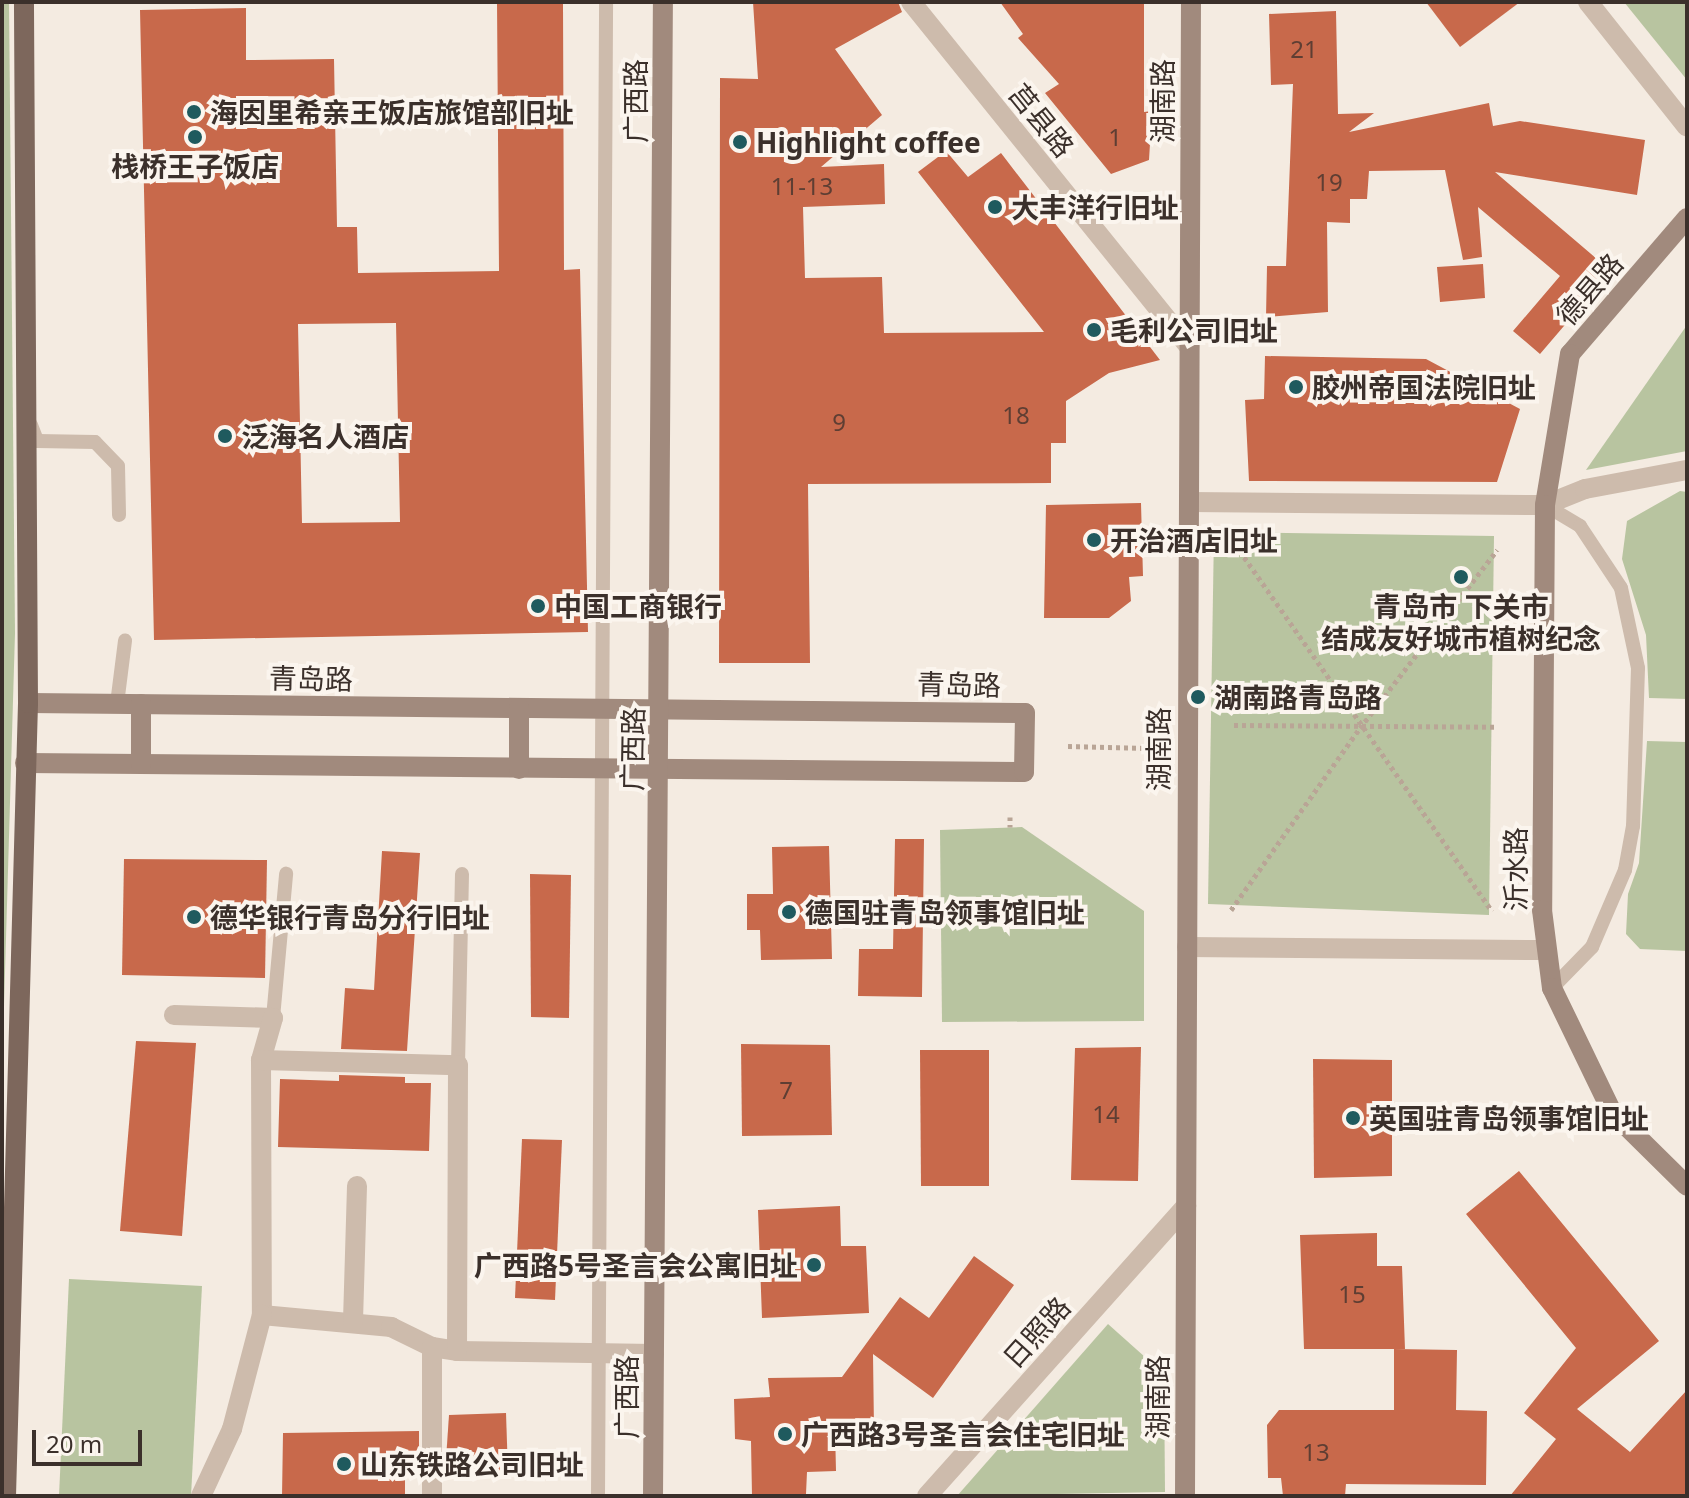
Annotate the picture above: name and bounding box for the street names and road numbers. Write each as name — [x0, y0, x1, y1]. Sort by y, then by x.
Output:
street label: 广西路 — [618, 59, 652, 143]
street label: 湖南路 — [1145, 59, 1179, 143]
street label: 莒县路 — [1003, 77, 1081, 163]
street label: 德县路 — [1549, 246, 1629, 332]
street label: 青岛路 — [269, 660, 353, 696]
street label: 青岛路 — [917, 666, 1001, 702]
street label: 广西路 — [614, 707, 650, 791]
street label: 湖南路 — [1141, 707, 1175, 791]
street label: 沂水路 — [1498, 827, 1532, 911]
street label: 日照路 — [995, 1290, 1077, 1374]
street label: 广西路 — [609, 1355, 643, 1439]
street label: 湖南路 — [1140, 1355, 1174, 1439]

